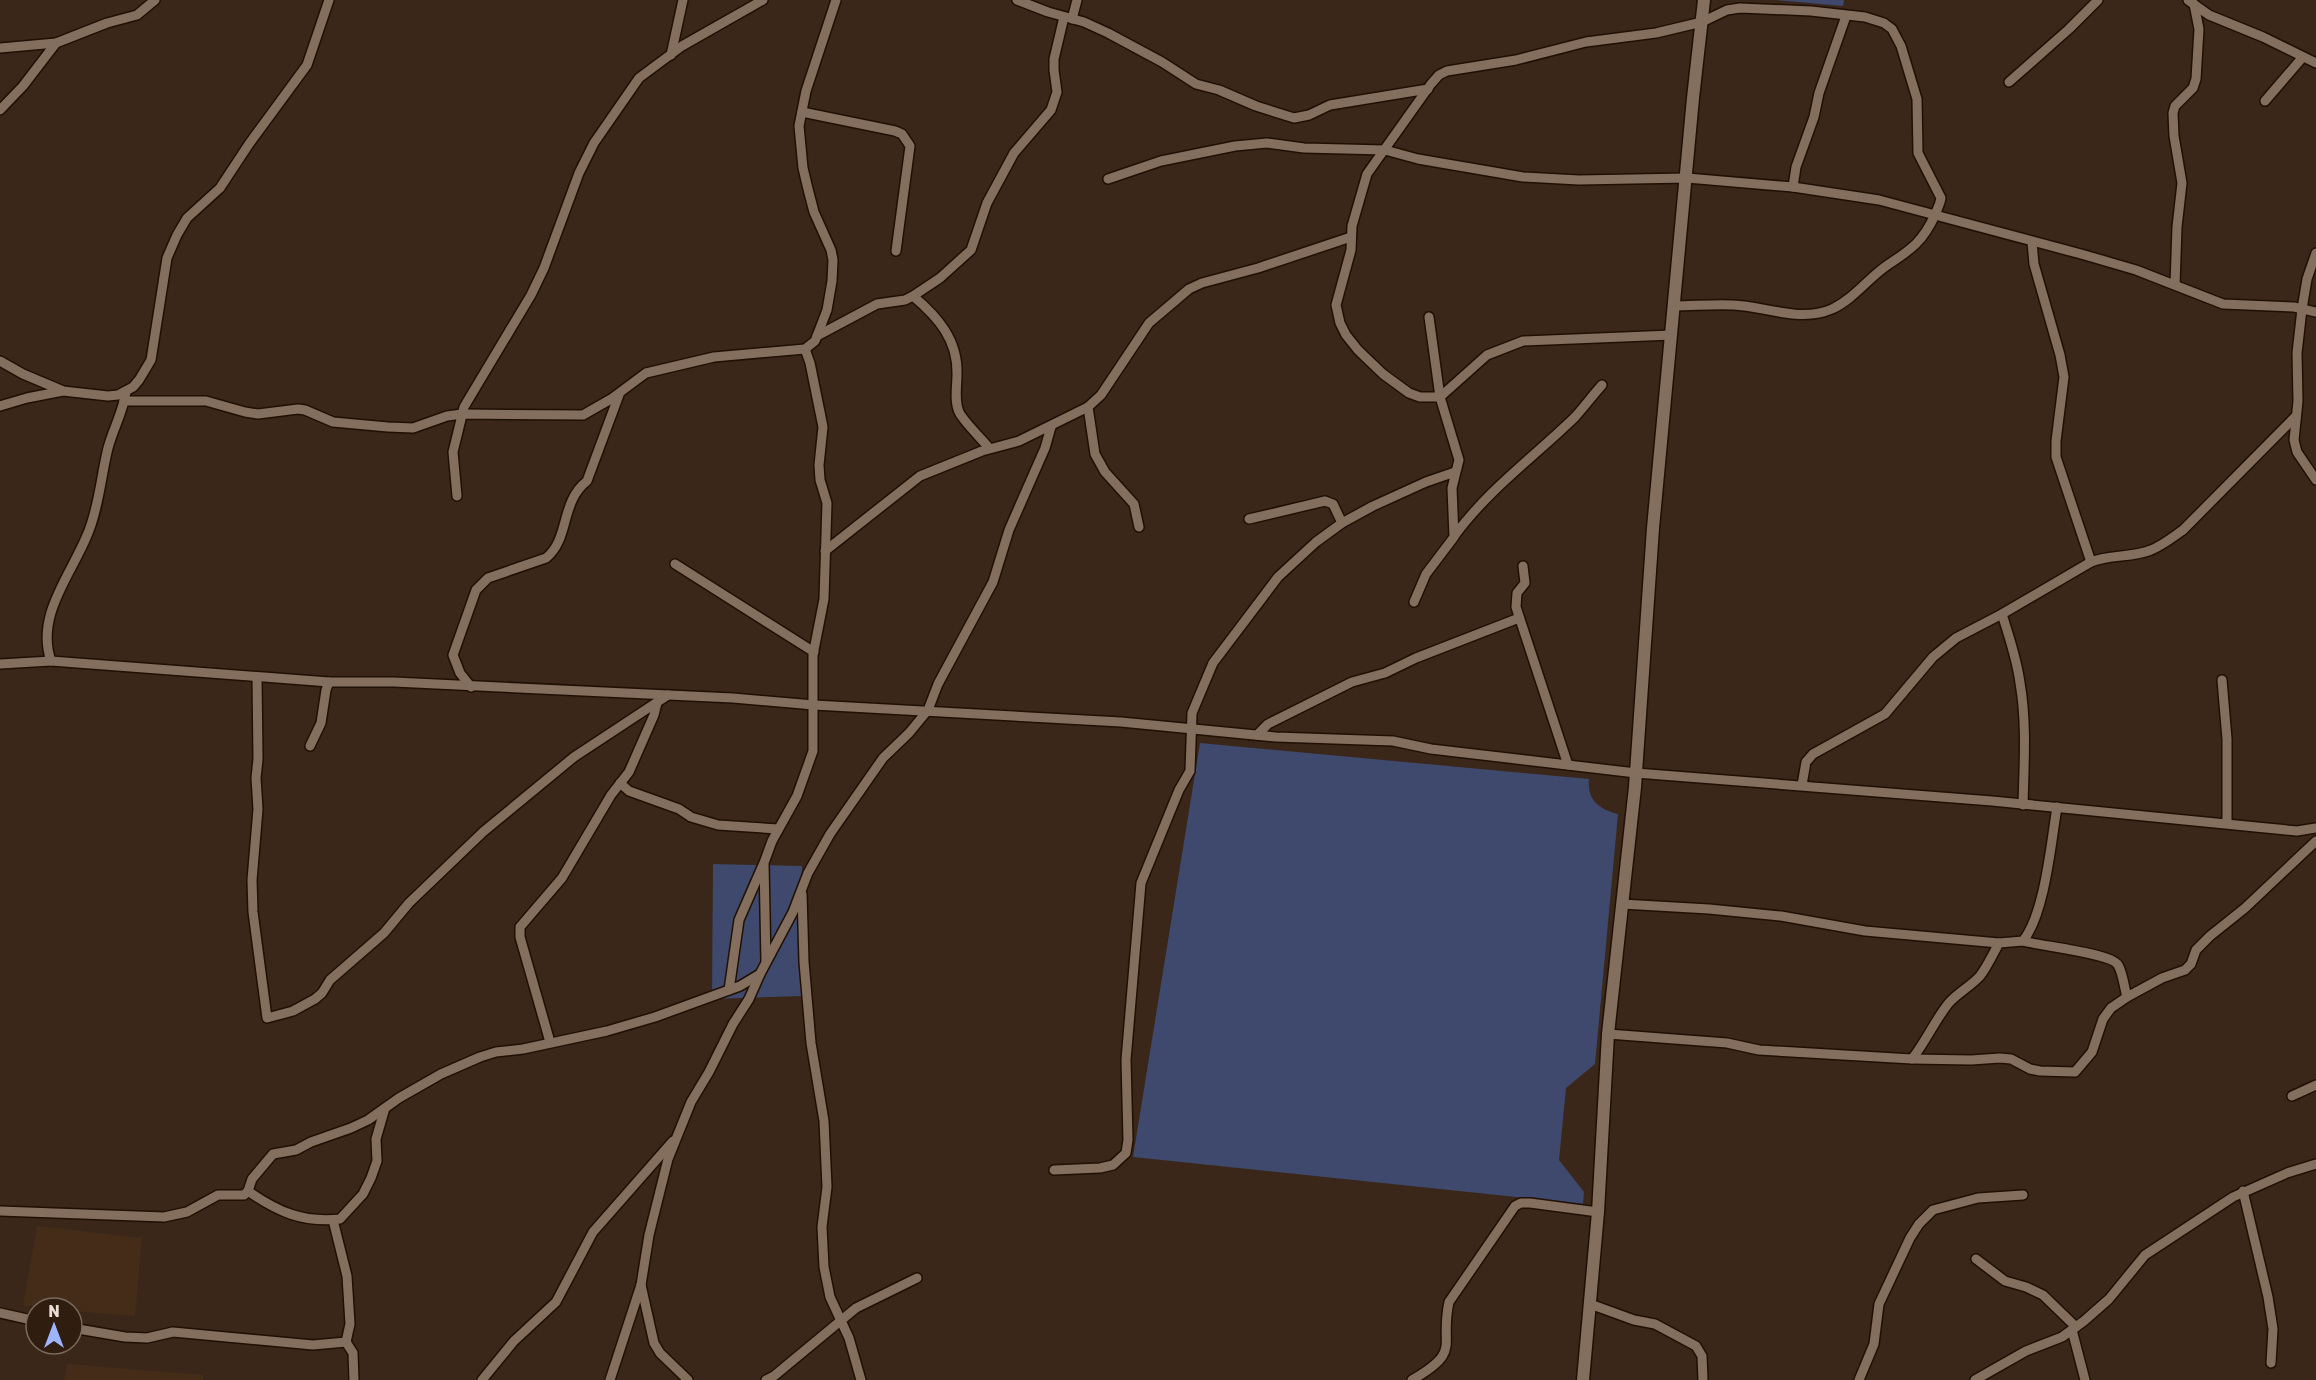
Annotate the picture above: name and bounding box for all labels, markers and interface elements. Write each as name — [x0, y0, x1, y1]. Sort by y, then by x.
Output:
north arrow — [24, 1296, 84, 1356]
text: N — [48, 1302, 60, 1321]

